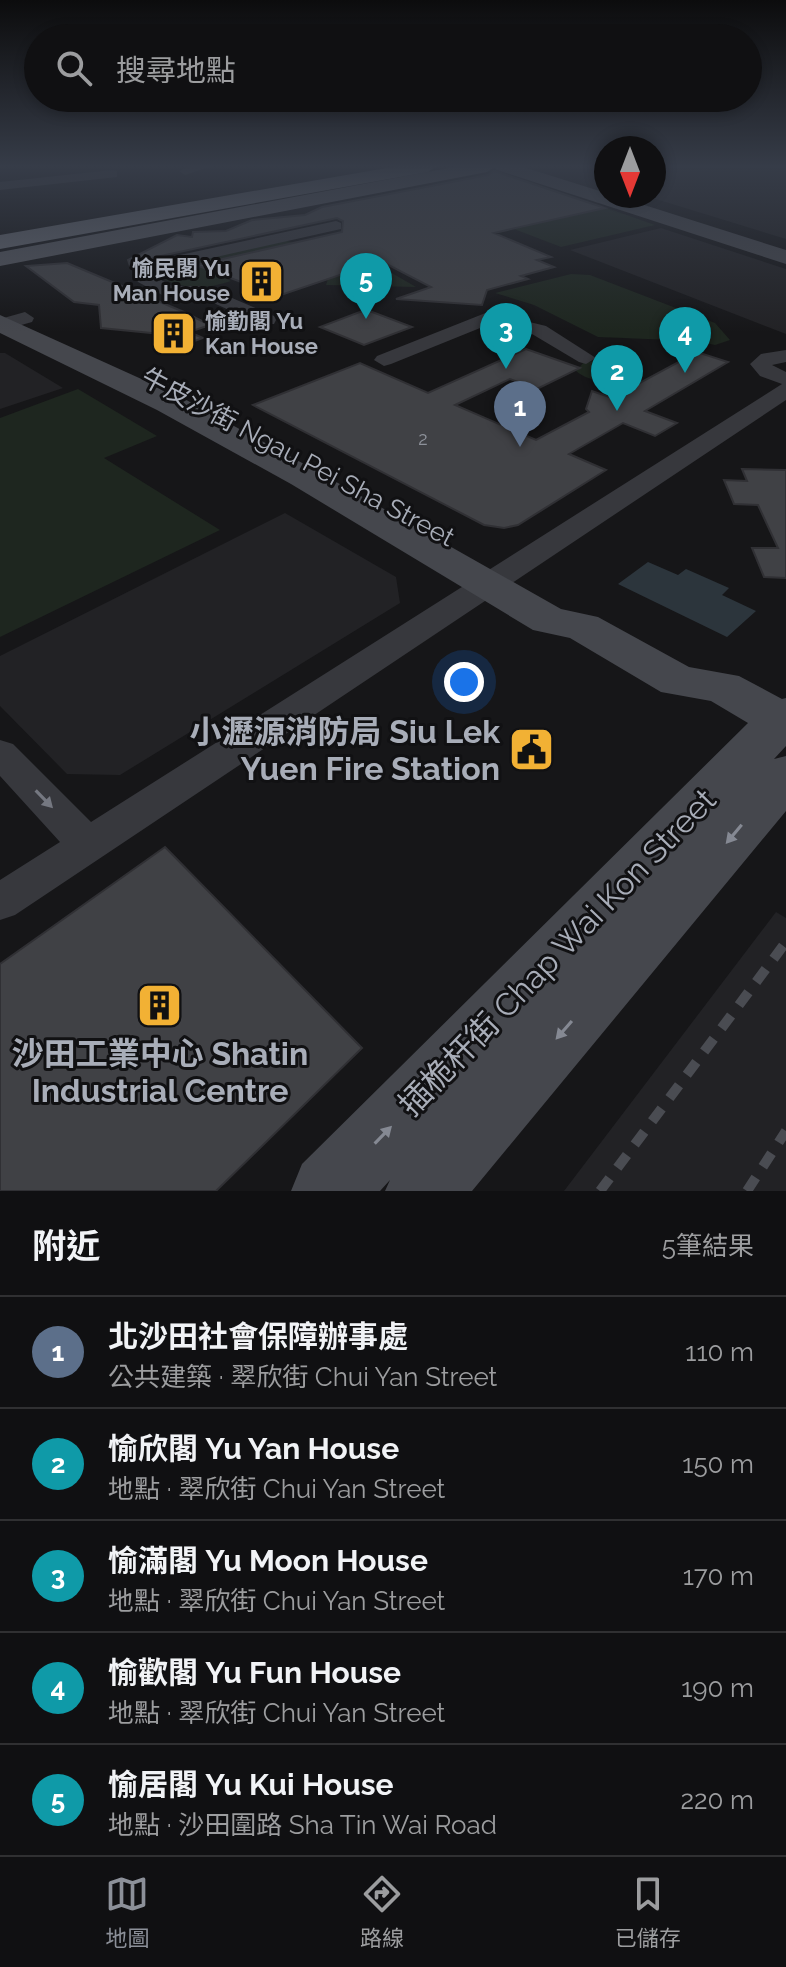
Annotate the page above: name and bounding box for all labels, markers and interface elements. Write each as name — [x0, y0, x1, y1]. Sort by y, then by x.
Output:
search box — [24, 24, 762, 112]
icon: search — [52, 46, 96, 90]
text: 搜尋地點 — [116, 53, 236, 88]
north arrow — [594, 136, 666, 208]
pin: 5 — [340, 253, 392, 319]
place label: 愉民閣 Yu Man House — [113, 255, 230, 306]
building icon: 愉民閣 Yu Man House — [237, 257, 285, 305]
pin: 3 — [480, 303, 532, 369]
pin: 4 — [659, 307, 711, 373]
place label: 愉勤閣 Yu Kan House — [205, 308, 318, 359]
building icon: 愉勤閣 Yu Kan House — [150, 310, 198, 358]
pin: 2 — [591, 345, 643, 411]
street label: 牛皮沙街 Ngau Pei Sha Street — [136, 362, 460, 553]
pin: 1 — [494, 381, 546, 447]
house number: 2 — [418, 428, 428, 449]
your location — [444, 662, 484, 702]
place label: 小瀝源消防局 Siu Lek Yuen Fire Station — [189, 713, 500, 787]
public building icon: 小瀝源消防局 Siu Lek Yuen Fire Station — [507, 725, 555, 773]
street label: 插桅杆街 Chap Wai Kon Street — [391, 781, 723, 1123]
one-way arrow — [35, 789, 53, 808]
one-way arrow — [726, 823, 743, 843]
building icon: 沙田工業中心 Shatin Industrial Centre — [136, 982, 184, 1030]
one-way arrow — [556, 1020, 573, 1040]
place label: 沙田工業中心 Shatin Industrial Centre — [12, 1035, 308, 1109]
one-way arrow — [373, 1125, 391, 1144]
text: 附近 — [32, 1226, 100, 1266]
text: 5筆結果 — [662, 1231, 754, 1261]
text: 北沙田社會保障辦事處 — [108, 1319, 408, 1354]
text: 1 — [52, 1337, 64, 1367]
text: 110 m — [685, 1337, 754, 1367]
text: 公共建築 · 翠欣街 Chui Yan Street — [108, 1362, 497, 1392]
text: 愉欣閣 Yu Yan House — [108, 1431, 399, 1466]
text: 2 — [51, 1449, 65, 1479]
text: 150 m — [682, 1449, 754, 1479]
text: 地點 · 翠欣街 Chui Yan Street — [108, 1474, 445, 1504]
text: 愉滿閣 Yu Moon House — [108, 1543, 428, 1578]
text: 3 — [51, 1561, 65, 1591]
text: 170 m — [683, 1561, 754, 1591]
text: 地點 · 翠欣街 Chui Yan Street — [108, 1586, 445, 1616]
text: 愉歡閣 Yu Fun House — [108, 1655, 401, 1690]
text: 4 — [51, 1673, 65, 1703]
text: 190 m — [681, 1673, 754, 1703]
text: 地點 · 翠欣街 Chui Yan Street — [108, 1698, 445, 1728]
text: 愉居閣 Yu Kui House — [108, 1767, 393, 1802]
text: 5 — [51, 1785, 65, 1815]
text: 220 m — [680, 1785, 754, 1815]
text: 地點 · 沙田圍路 Sha Tin Wai Road — [108, 1810, 497, 1840]
tab: 地圖 — [105, 1872, 149, 1952]
tab: 路線 — [360, 1872, 404, 1952]
tab: 已儲存 — [615, 1872, 681, 1952]

